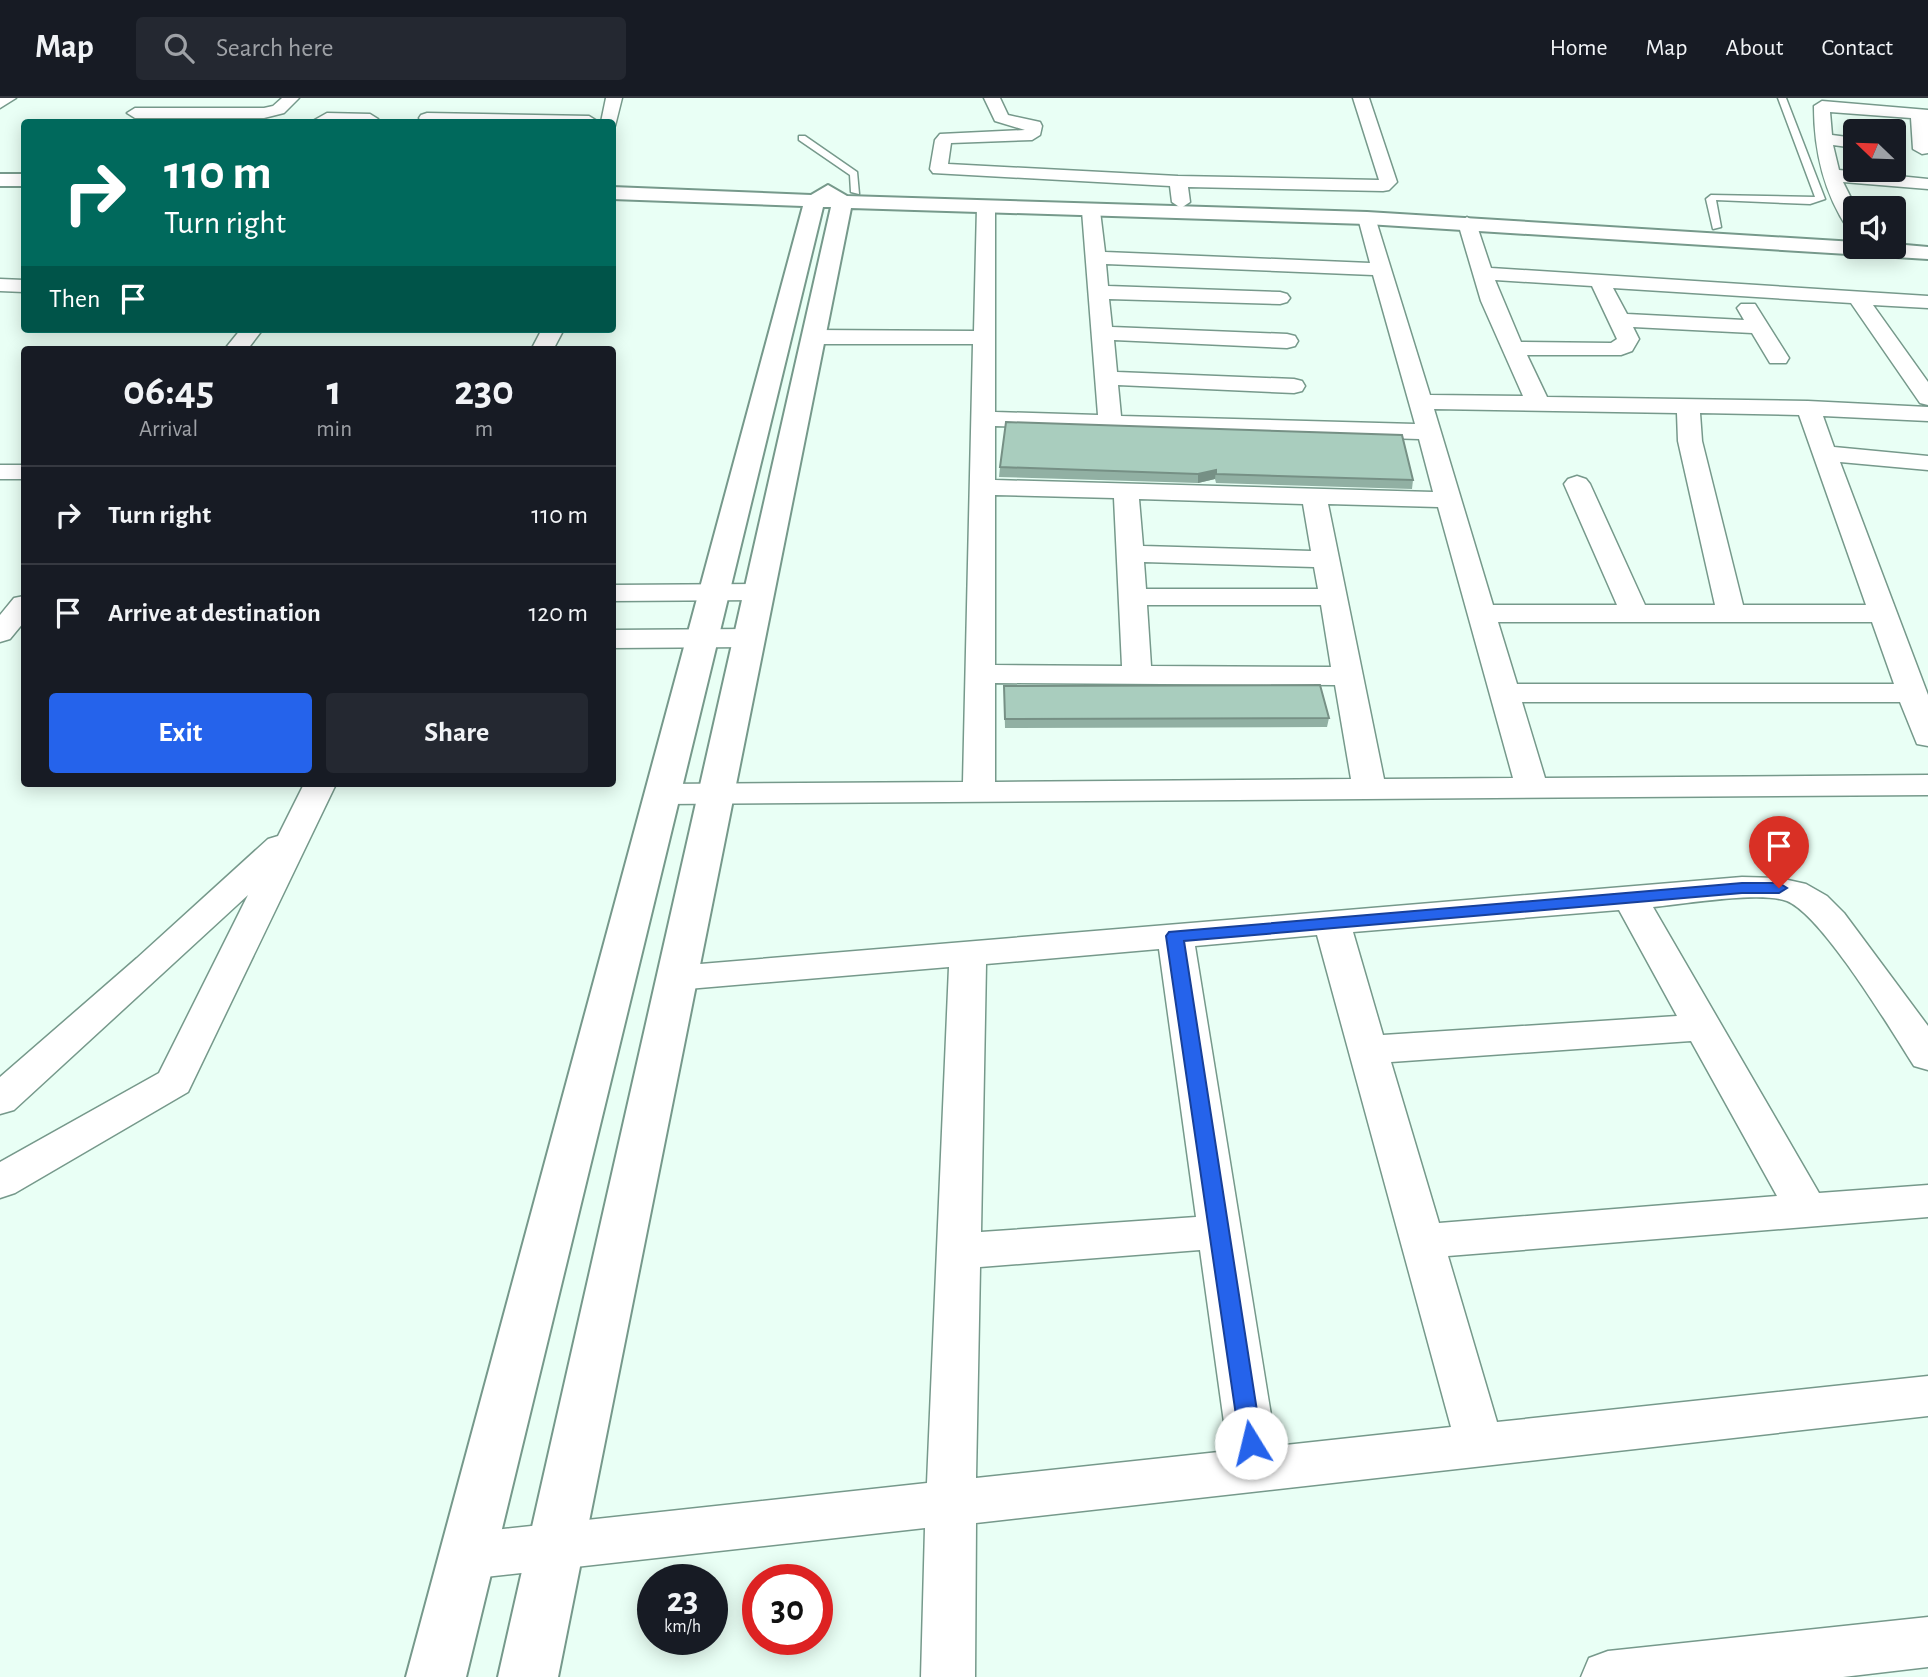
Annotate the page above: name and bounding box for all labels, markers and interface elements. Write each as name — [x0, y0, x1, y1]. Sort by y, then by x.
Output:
search box — [136, 17, 626, 80]
icon: search — [160, 29, 198, 67]
text: Map — [35, 31, 94, 64]
text: Search here — [216, 35, 334, 61]
text: Home — [1550, 36, 1608, 60]
text: Map — [1646, 36, 1688, 60]
text: About — [1726, 36, 1783, 60]
text: Contact — [1821, 36, 1893, 60]
north arrow — [1843, 119, 1906, 182]
map controls — [1843, 119, 1906, 259]
icon: right — [49, 147, 140, 238]
text: 110 m — [164, 149, 272, 198]
button: sound — [1843, 196, 1906, 259]
text: Turn right — [164, 207, 286, 239]
icon: arrive — [114, 280, 152, 318]
text: Then — [49, 286, 100, 312]
text: 06:45 — [123, 370, 214, 412]
text: 1 — [327, 370, 342, 412]
text: 230 — [454, 370, 514, 412]
text: Arrival — [139, 418, 198, 441]
text: min — [316, 418, 352, 441]
text: m — [475, 418, 493, 441]
icon: right — [49, 496, 87, 534]
text: Turn right — [108, 502, 211, 528]
text: 110 m — [531, 502, 588, 528]
icon: arrive — [49, 594, 87, 632]
text: Arrive at destination — [108, 600, 321, 626]
text: 120 m — [528, 600, 588, 626]
button: Exit — [49, 693, 312, 773]
button: Share — [326, 693, 588, 773]
pin — [1749, 816, 1809, 888]
icon: arrive — [1760, 827, 1798, 865]
position arrow — [1214, 1406, 1288, 1480]
speed limit sign: 30 — [742, 1564, 833, 1655]
text: 23 — [667, 1583, 698, 1618]
text: km/h — [664, 1618, 701, 1636]

